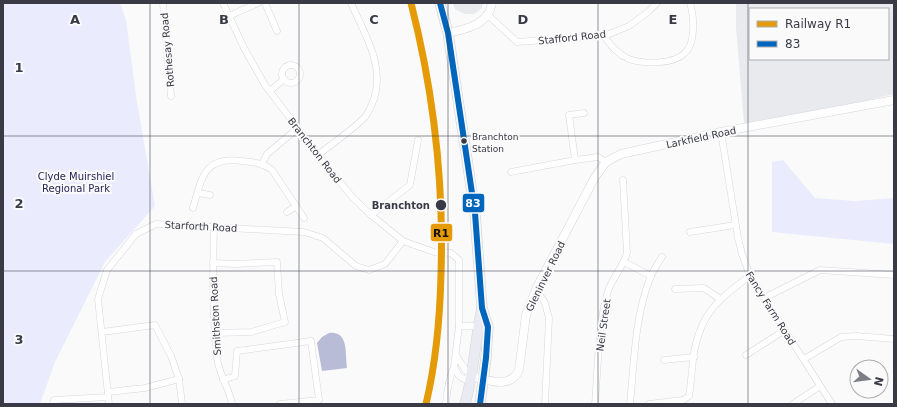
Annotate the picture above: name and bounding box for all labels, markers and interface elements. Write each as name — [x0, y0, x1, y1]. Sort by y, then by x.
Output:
legend — [749, 8, 889, 60]
text: A — [70, 12, 80, 27]
street label: Rothesay Road — [159, 12, 176, 88]
text: B — [219, 12, 229, 27]
text: C — [369, 12, 379, 27]
text: D — [518, 12, 529, 27]
text: E — [669, 12, 677, 27]
text: Railway R1 — [785, 17, 851, 31]
street label: Stafford Road — [538, 28, 606, 47]
text: 83 — [785, 37, 800, 51]
text: 1 — [14, 60, 24, 75]
street label: Branchton Road — [286, 115, 344, 185]
street label: Larkfield Road — [665, 125, 737, 150]
place label: Branchton Station — [472, 132, 519, 154]
marker: Branchton Station — [459, 136, 469, 146]
park label: Clyde Muirshiel Regional Park — [38, 171, 114, 194]
line badge: 83 — [462, 193, 485, 213]
text: 2 — [14, 196, 24, 211]
text: 83 — [465, 197, 481, 210]
marker: Branchton — [434, 198, 448, 212]
place label: Branchton — [372, 200, 430, 211]
street label: Starforth Road — [164, 219, 238, 234]
line badge: R1 — [430, 223, 453, 242]
text: R1 — [433, 227, 449, 240]
street label: Gleninver Road — [524, 239, 567, 313]
street label: Fancy Farm Road — [743, 269, 798, 347]
street label: Smithston Road — [208, 276, 223, 356]
street label: Neil Street — [594, 298, 613, 352]
text: 3 — [14, 332, 24, 347]
north arrow — [849, 359, 889, 399]
text: N — [871, 375, 886, 387]

